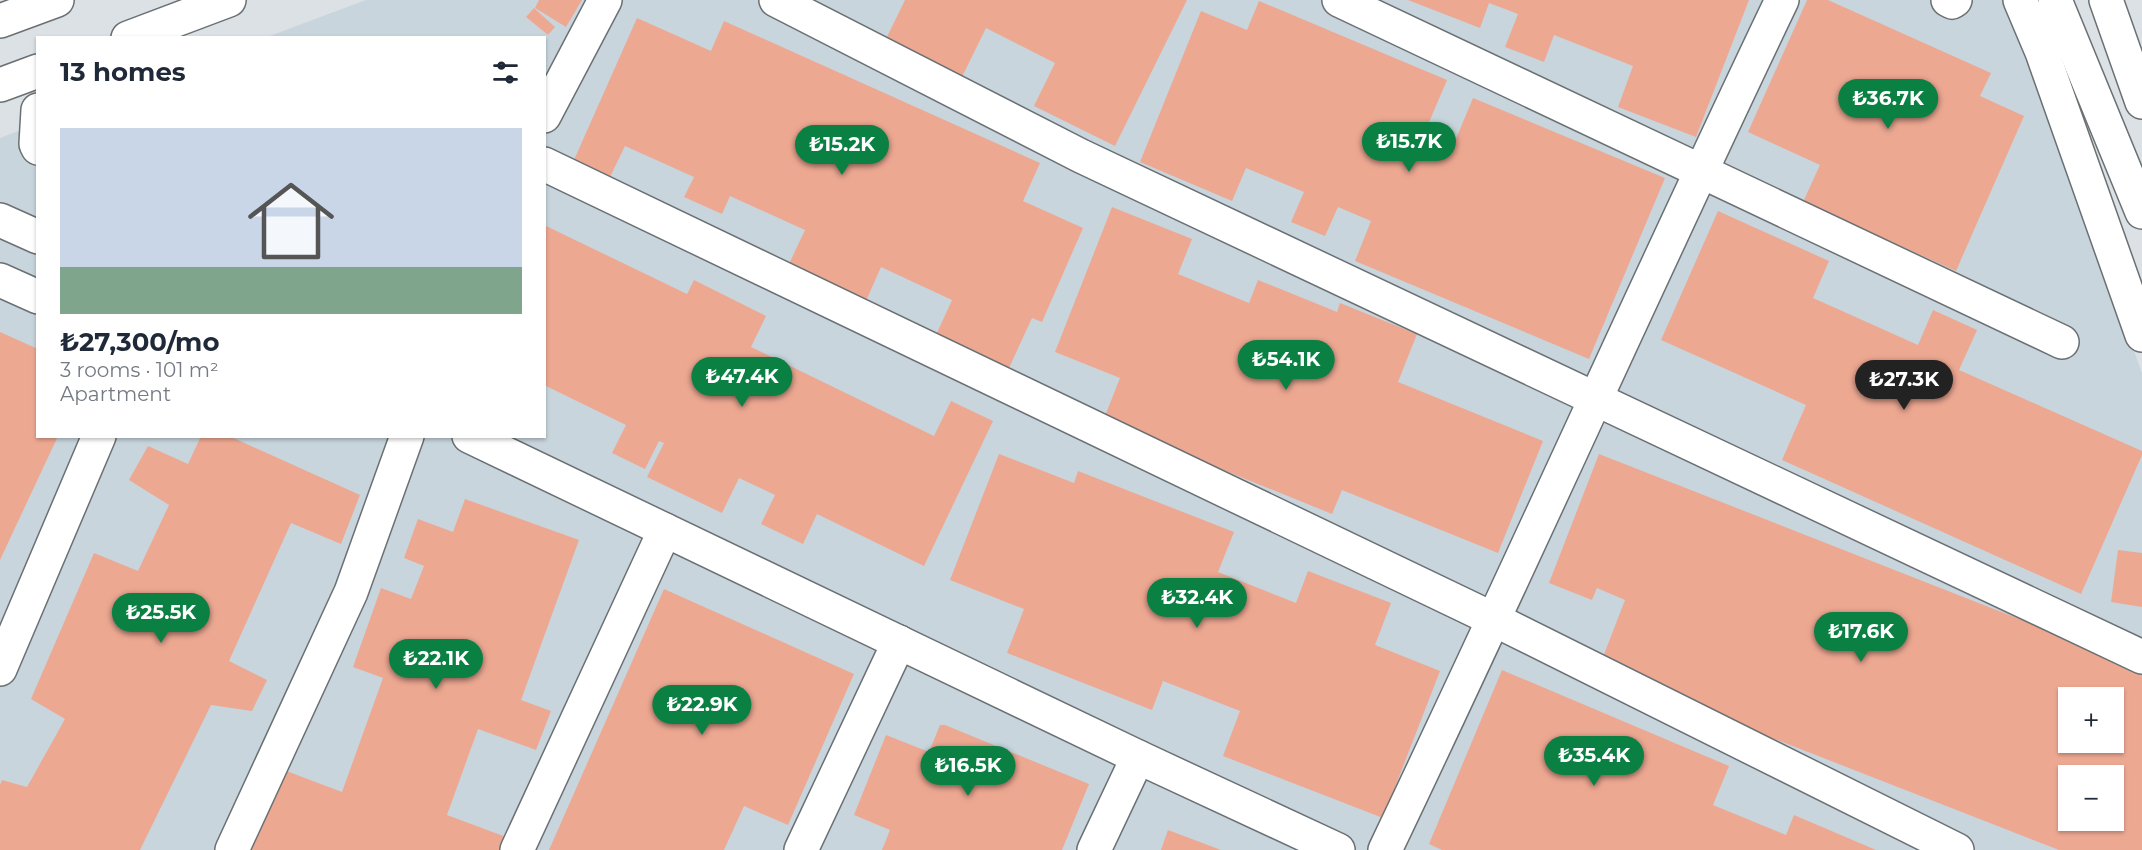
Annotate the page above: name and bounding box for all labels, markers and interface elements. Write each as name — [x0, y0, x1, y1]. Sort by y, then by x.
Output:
text: 13 homes — [60, 56, 186, 88]
icon: filters — [489, 56, 522, 89]
pin: ₺36.7K — [1839, 79, 1937, 130]
text: ₺36.7K — [1852, 86, 1924, 110]
pin: ₺15.7K — [1360, 122, 1458, 173]
pin: ₺15.2K — [793, 125, 891, 176]
text: ₺15.7K — [1376, 129, 1442, 153]
text: ₺15.2K — [809, 132, 875, 156]
icon: home — [237, 167, 345, 275]
text: ₺27,300/mo — [60, 326, 219, 358]
pin: ₺54.1K — [1237, 340, 1335, 391]
text: ₺54.1K — [1252, 347, 1320, 371]
pin: ₺47.4K — [693, 357, 791, 408]
text: 3 rooms · 101 m² — [60, 358, 219, 382]
pin: ₺27.3K — [1855, 360, 1953, 411]
text: ₺47.4K — [705, 364, 779, 388]
text: ₺27.3K — [1869, 367, 1939, 391]
text: Apartment — [60, 382, 171, 406]
pin: ₺32.4K — [1148, 578, 1246, 629]
text: ₺32.4K — [1161, 585, 1233, 609]
pin: ₺25.5K — [112, 593, 210, 644]
text: ₺25.5K — [126, 600, 196, 624]
pin: ₺17.6K — [1812, 612, 1910, 663]
text: ₺17.6K — [1828, 619, 1894, 643]
pin: ₺22.1K — [387, 639, 485, 690]
text: ₺22.1K — [403, 646, 469, 670]
pin: ₺22.9K — [653, 685, 751, 736]
map controls — [2058, 687, 2124, 831]
button: + — [2058, 687, 2124, 753]
text: ₺22.9K — [666, 692, 738, 716]
pin: ₺35.4K — [1545, 736, 1643, 787]
text: ₺35.4K — [1558, 743, 1630, 767]
pin: ₺16.5K — [919, 746, 1017, 797]
text: ₺16.5K — [935, 753, 1001, 777]
button: − — [2058, 765, 2124, 831]

